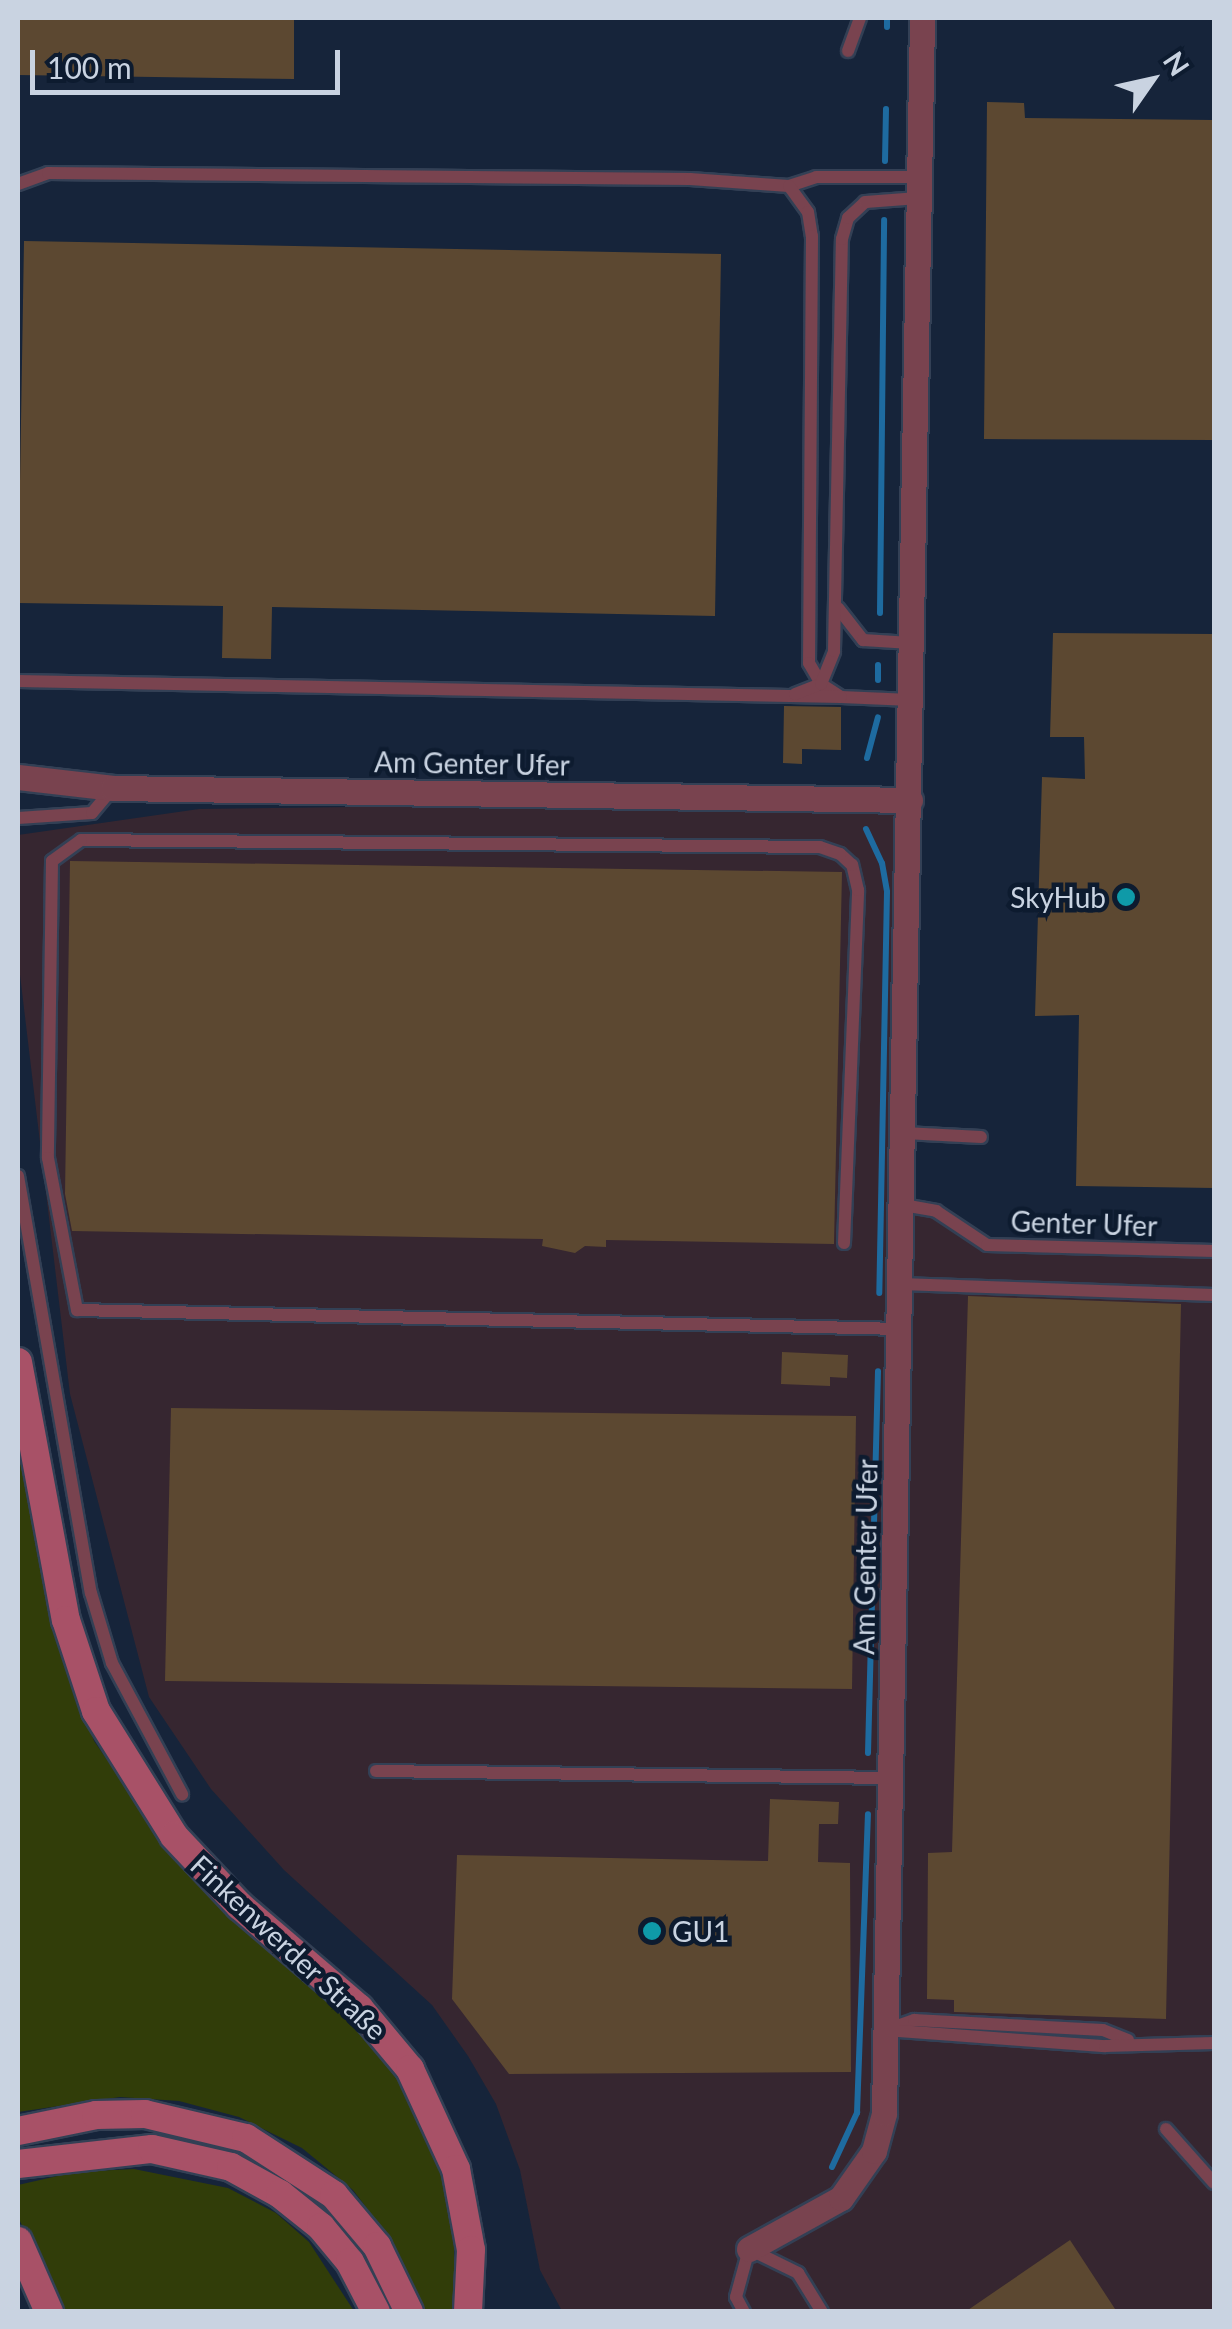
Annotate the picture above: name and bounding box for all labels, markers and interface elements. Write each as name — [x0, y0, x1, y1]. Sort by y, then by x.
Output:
scale bar — [35, 30, 345, 92]
north arrow — [1102, 30, 1202, 130]
text: N — [1157, 45, 1197, 82]
text: 100 m — [47, 49, 132, 85]
street label: Am Genter Ufer — [374, 744, 570, 782]
place label: SkyHub — [1010, 880, 1106, 914]
marker: SkyHub — [1115, 886, 1137, 908]
street label: Genter Ufer — [1010, 1204, 1158, 1242]
street label: Am Genter Ufer — [846, 1459, 884, 1655]
street label: Finkenwerder Straße — [184, 1848, 394, 2046]
place label: GU1 — [672, 1914, 729, 1948]
marker: GU1 — [641, 1920, 663, 1942]

